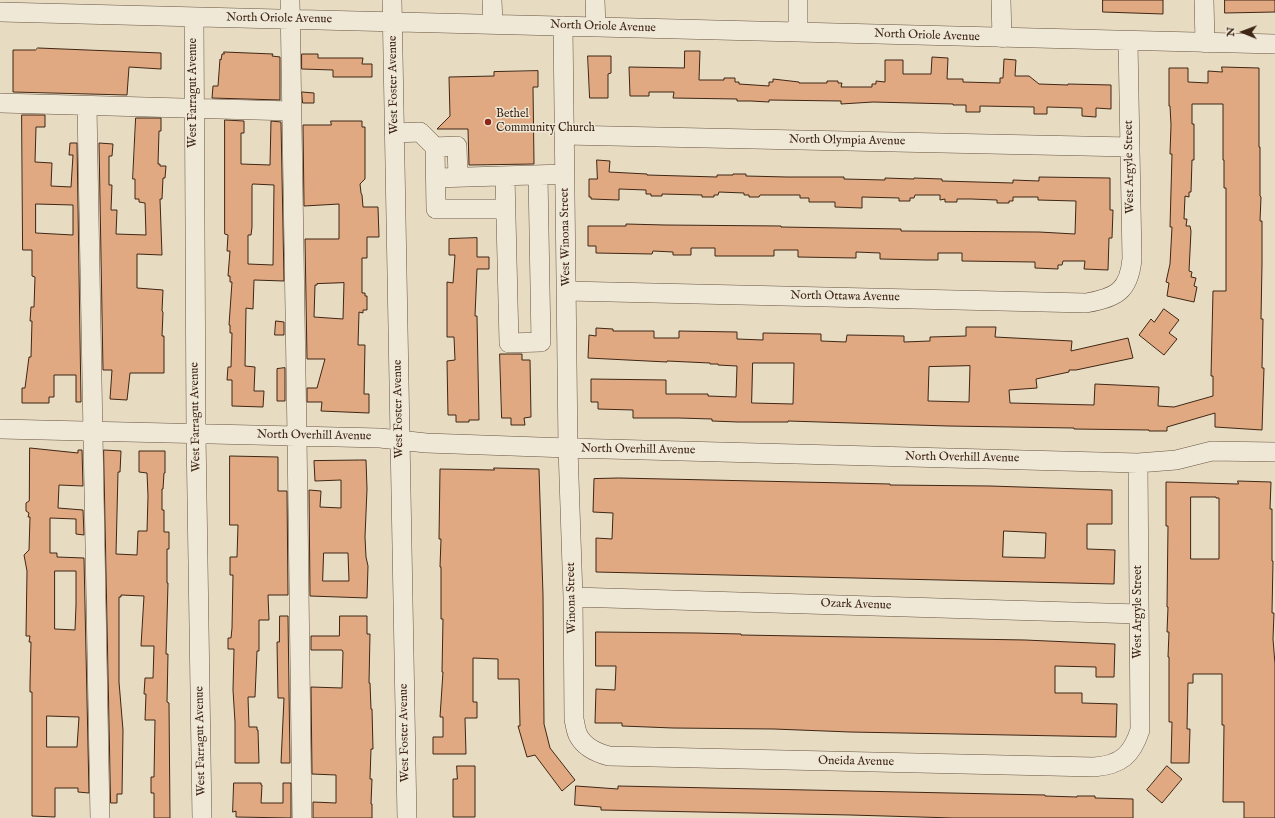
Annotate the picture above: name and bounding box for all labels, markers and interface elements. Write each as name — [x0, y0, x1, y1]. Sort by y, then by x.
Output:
street label: North Oriole Avenue — [226, 11, 332, 27]
north arrow — [1223, 12, 1263, 52]
street label: North Oriole Avenue — [550, 18, 656, 36]
street label: North Oriole Avenue — [874, 27, 980, 45]
text: N — [1224, 27, 1238, 37]
street label: West Foster Avenue — [386, 35, 402, 135]
street label: West Farragut Avenue — [187, 38, 201, 148]
place label: Bethel Community Church — [496, 108, 595, 136]
marker: Bethel Community Church — [483, 117, 493, 127]
street label: West Argyle Street — [1122, 120, 1138, 214]
street label: North Olympia Avenue — [789, 133, 905, 149]
street label: West Winona Street — [558, 187, 574, 287]
street label: North Ottawa Avenue — [790, 289, 900, 305]
street label: West Foster Avenue — [391, 359, 407, 459]
street label: West Farragut Avenue — [188, 362, 204, 472]
street label: North Overhill Avenue — [257, 428, 371, 444]
street label: North Overhill Avenue — [581, 442, 695, 458]
street label: North Overhill Avenue — [905, 450, 1019, 466]
street label: Winona Street — [564, 562, 580, 634]
street label: West Argyle Street — [1132, 565, 1146, 659]
street label: Ozark Avenue — [820, 597, 892, 613]
street label: West Foster Avenue — [397, 683, 413, 783]
street label: West Farragut Avenue — [193, 686, 209, 796]
street label: Oneida Avenue — [818, 754, 894, 770]

